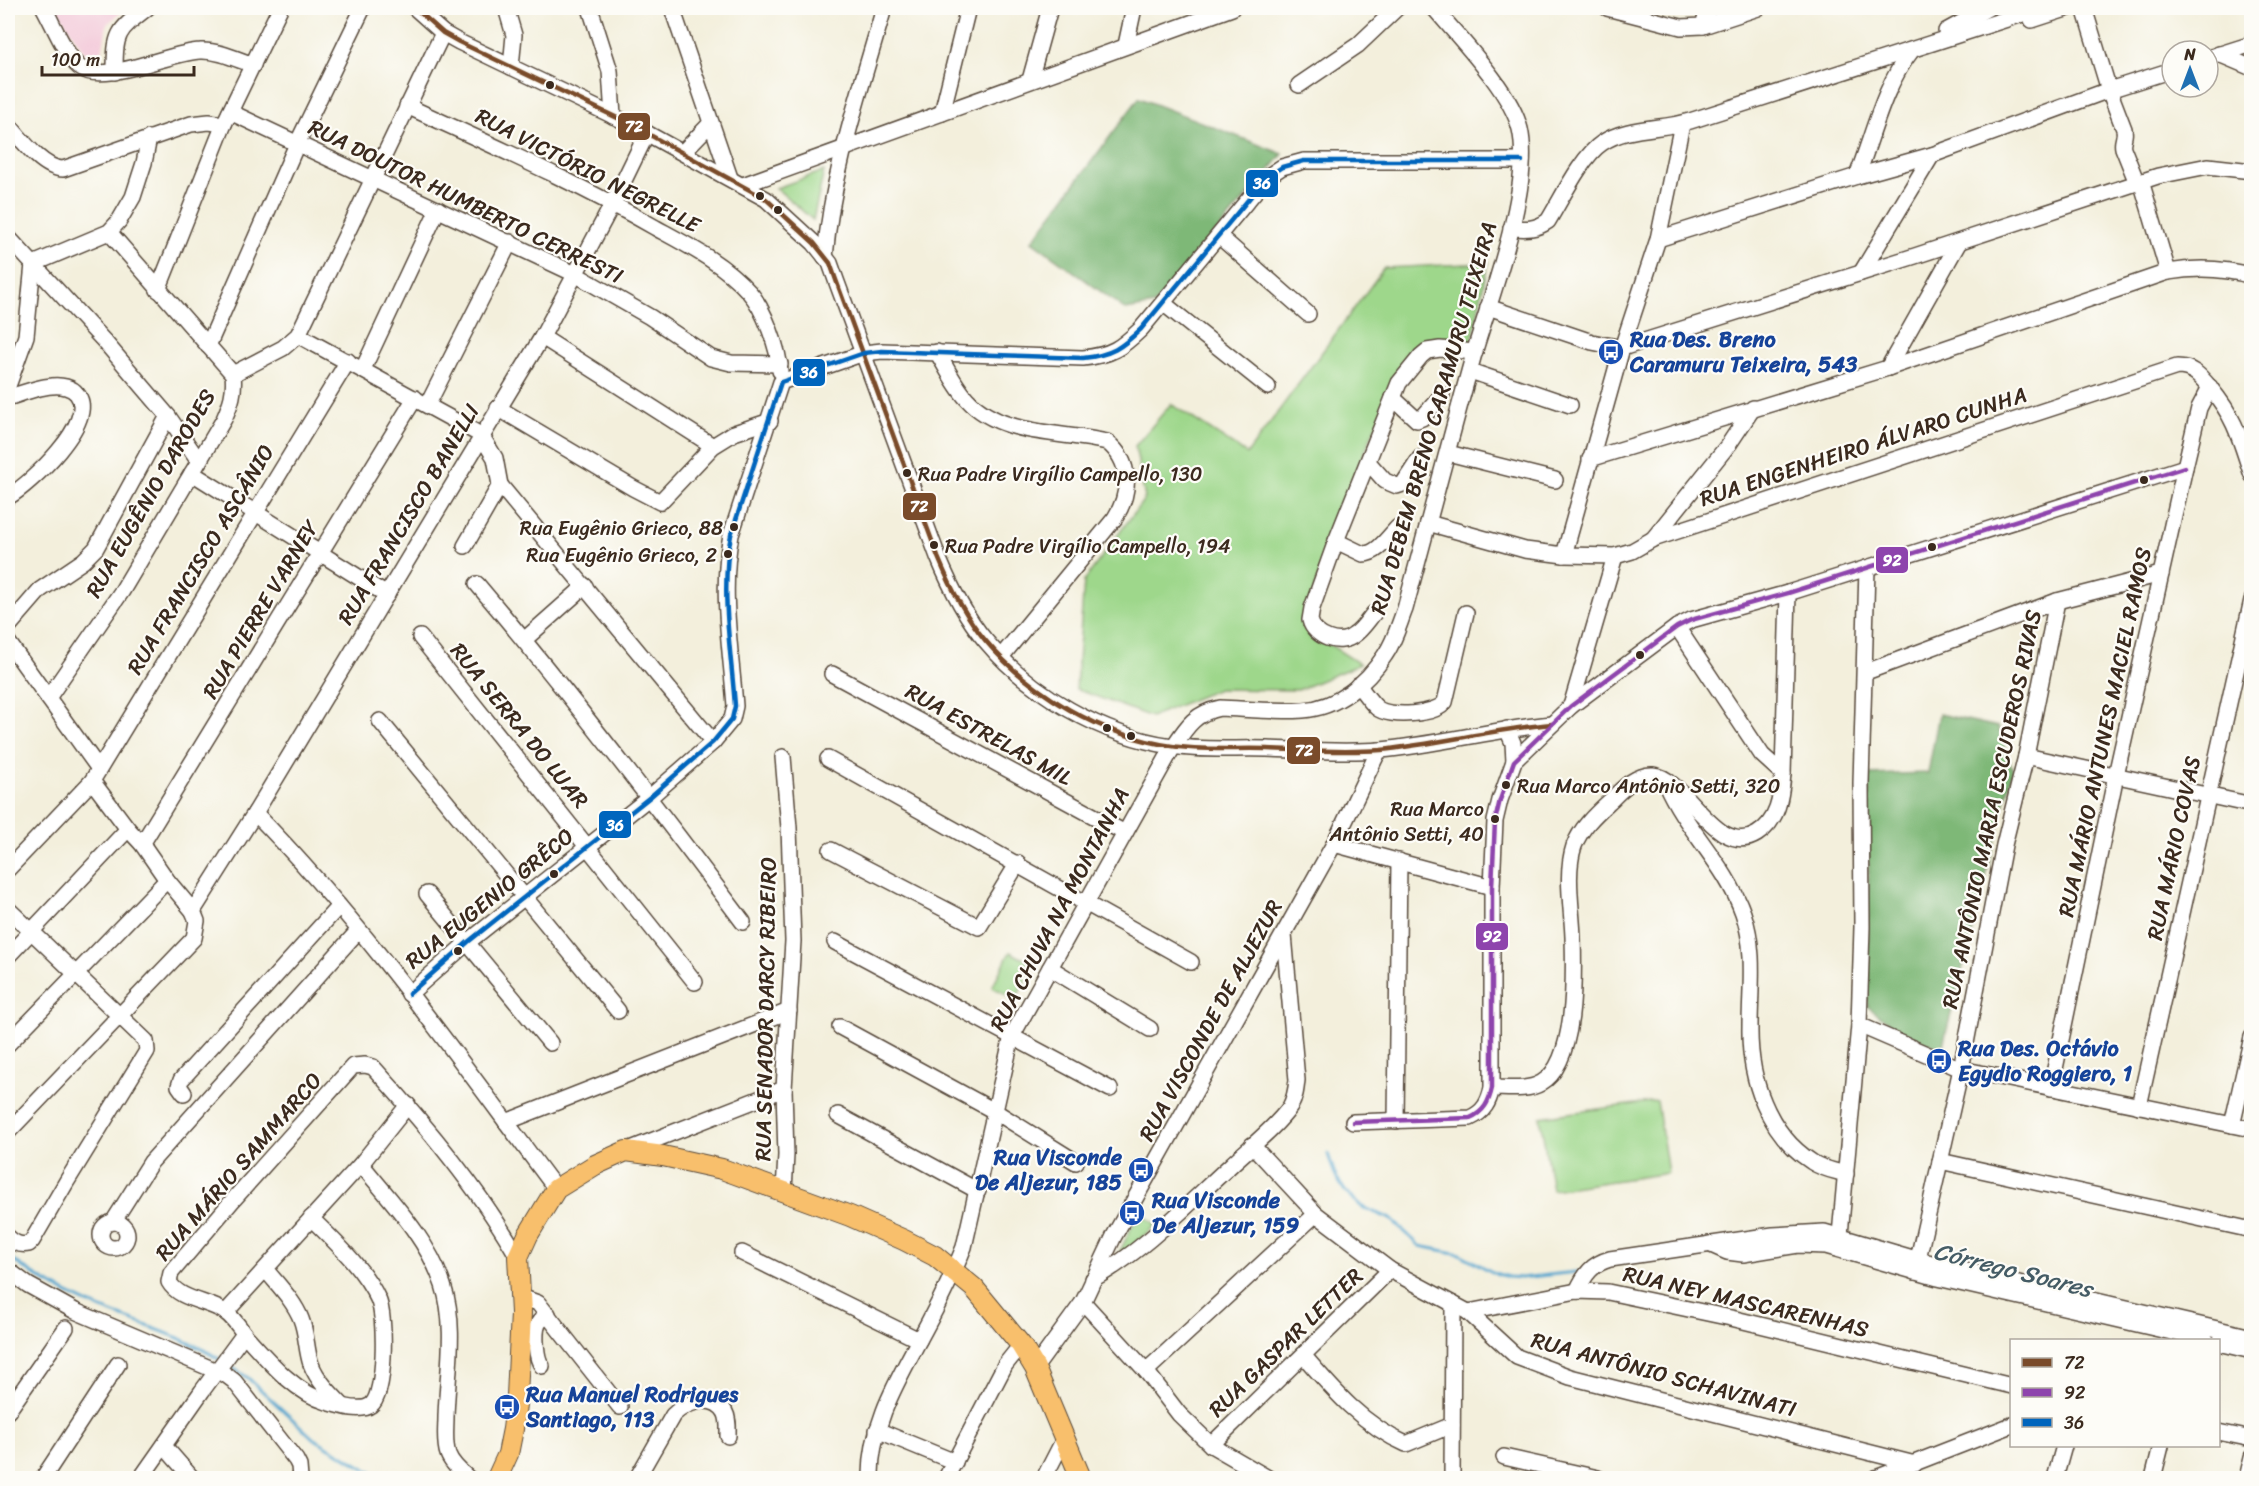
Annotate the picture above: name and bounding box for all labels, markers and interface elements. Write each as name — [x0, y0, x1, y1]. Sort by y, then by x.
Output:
scale bar — [42, 39, 194, 77]
north arrow — [2160, 39, 2220, 99]
text: N — [2183, 40, 2196, 69]
text: 100 m — [51, 44, 100, 76]
unlabelled marker — [544, 79, 556, 91]
street label: RUA VICTÓRIO NEGRELLE — [468, 97, 709, 245]
street label: RUA DOUTOR HUMBERTO CERRESTI — [302, 108, 630, 295]
line badge: 72 — [617, 112, 651, 141]
text: 72 — [625, 112, 644, 141]
line badge: 36 — [1245, 169, 1279, 198]
text: 36 — [1252, 169, 1271, 198]
unlabelled marker — [754, 190, 766, 202]
unlabelled marker — [772, 204, 784, 216]
street label: RUA DEBEM BRENO CARAMURU TEIXEIRA — [1359, 217, 1508, 619]
place label: Rua Des. Breno Caramuru Teixeira, 543 — [1629, 320, 1857, 384]
bus stop icon: Rua Des. Breno Caramuru Teixeira, 543 — [1596, 337, 1626, 367]
line badge: 36 — [792, 358, 826, 387]
text: 36 — [799, 358, 818, 387]
street label: RUA ENGENHEIRO ÁLVARO CUNHA — [1694, 375, 2032, 518]
street label: RUA EUGÊNIO DARODES — [75, 381, 226, 605]
street label: RUA FRANCISCO BANELLI — [327, 396, 490, 633]
street label: RUA FRANCISCO ASCÂNIO — [116, 436, 285, 682]
place label: Rua Padre Virgílio Campello, 130 — [918, 457, 1202, 492]
marker: Rua Padre Virgílio Campello, 130 — [901, 467, 913, 479]
unlabelled marker — [2138, 474, 2150, 486]
line badge: 72 — [902, 492, 937, 521]
text: 72 — [910, 492, 929, 521]
street label: RUA PIERRE VARNEY — [191, 511, 330, 706]
place label: Rua Eugênio Grieco, 88 — [520, 511, 723, 546]
marker: Rua Eugênio Grieco, 88 — [728, 521, 740, 533]
place label: Rua Padre Virgílio Campello, 194 — [945, 529, 1230, 564]
place label: Rua Eugênio Grieco, 2 — [526, 538, 717, 573]
marker: Rua Padre Virgílio Campello, 194 — [928, 539, 940, 551]
unlabelled marker — [1926, 541, 1938, 553]
street label: RUA MÁRIO ANTUNES MACIEL RAMOS — [2046, 544, 2163, 921]
line badge: 92 — [1875, 546, 1909, 574]
text: 92 — [1882, 546, 1902, 575]
marker: Rua Eugênio Grieco, 2 — [722, 548, 734, 560]
street label: RUA ANTÔNIO MARIA ESCUDEROS RIVAS — [1930, 606, 2053, 1012]
street label: RUA SERRA DO LUAR — [440, 634, 599, 817]
unlabelled marker — [1634, 649, 1646, 661]
street label: RUA ESTRELAS MIL — [898, 672, 1080, 797]
unlabelled marker — [1101, 722, 1113, 734]
unlabelled marker — [1125, 730, 1137, 742]
line badge: 72 — [1286, 736, 1321, 765]
text: 72 — [1295, 736, 1314, 765]
street label: RUA MÁRIO COVAS — [2135, 752, 2212, 944]
place label: Rua Marco Antônio Setti, 320 — [1517, 769, 1780, 804]
marker: Rua Marco Antônio Setti, 320 — [1500, 779, 1512, 791]
street label: RUA CHUVA NA MONTANHA — [978, 780, 1140, 1038]
place label: Rua Marco Antônio Setti, 40 — [1329, 792, 1484, 852]
line badge: 36 — [598, 810, 632, 839]
text: 36 — [605, 811, 624, 840]
marker: Rua Marco Antônio Setti, 40 — [1489, 813, 1501, 825]
street label: RUA EUGENIO GRÊCO — [396, 818, 583, 979]
street label: RUA SENADOR DARCY RIBEIRO — [743, 857, 788, 1161]
unlabelled marker — [548, 868, 560, 880]
street label: RUA VISCONDE DE ALJEZUR — [1128, 892, 1293, 1148]
line badge: 92 — [1475, 922, 1509, 951]
text: 92 — [1482, 922, 1502, 951]
unlabelled marker — [452, 945, 464, 957]
place label: Rua Des. Octávio Egydio Roggiero, 1 — [1957, 1029, 2133, 1093]
bus stop icon: Rua Des. Octávio Egydio Roggiero, 1 — [1924, 1046, 1954, 1076]
street label: RUA MÁRIO SAMMARCO — [145, 1063, 332, 1270]
place label: Rua Visconde De Aljezur, 185 — [975, 1138, 1123, 1202]
bus stop icon: Rua Visconde De Aljezur, 185 — [1126, 1155, 1156, 1185]
place label: Rua Visconde De Aljezur, 159 — [1151, 1181, 1300, 1245]
bus stop icon: Rua Visconde De Aljezur, 159 — [1117, 1198, 1147, 1228]
water label: Córrego Soares — [1929, 1230, 2100, 1311]
street label: RUA NEY MASCARENHAS — [1619, 1254, 1873, 1349]
street label: RUA GASPAR LETTER — [1199, 1258, 1372, 1427]
street label: RUA ANTÔNIO SCHAVINATI — [1527, 1320, 1801, 1429]
legend — [2010, 1339, 2220, 1447]
text: 72 — [2064, 1347, 2085, 1379]
place label: Rua Manuel Rodrigues Santiago, 113 — [525, 1375, 739, 1439]
text: 92 — [2064, 1377, 2085, 1409]
bus stop icon: Rua Manuel Rodrigues Santiago, 113 — [492, 1392, 522, 1422]
text: 36 — [2064, 1407, 2084, 1439]

